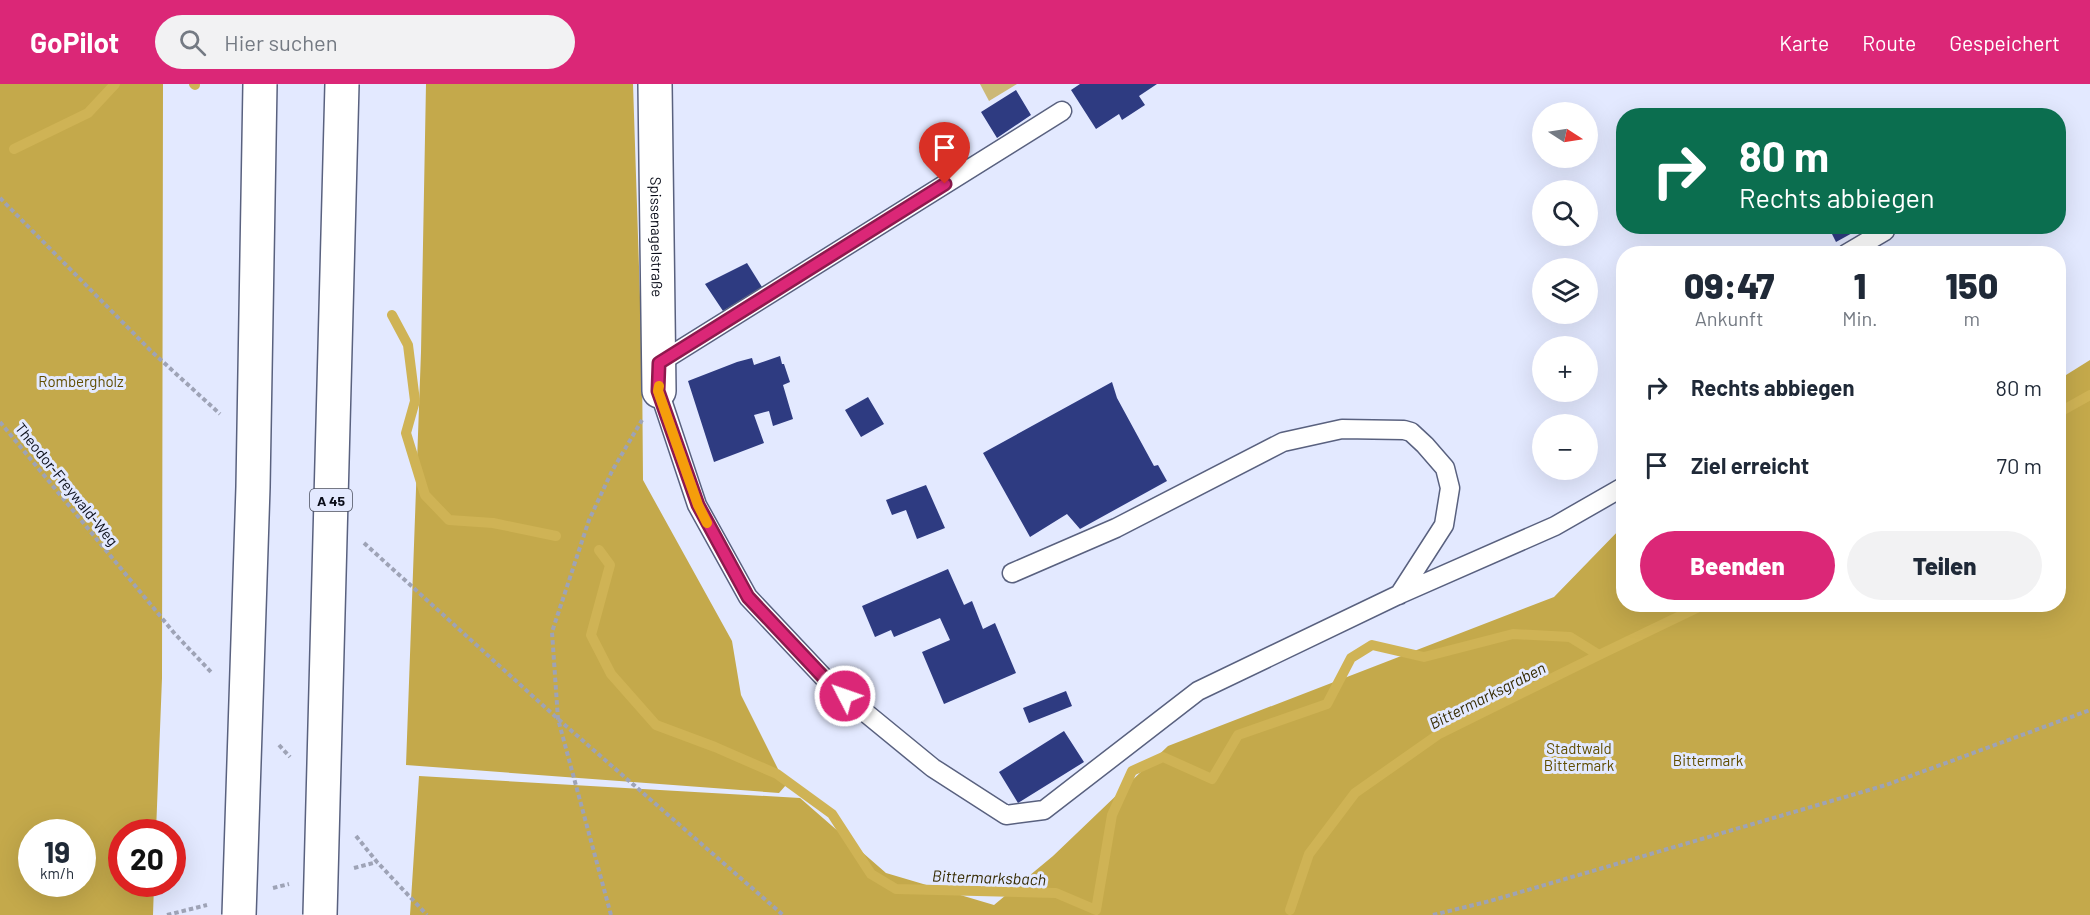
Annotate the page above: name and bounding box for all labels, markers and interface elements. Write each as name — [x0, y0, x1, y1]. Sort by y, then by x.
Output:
search box — [155, 15, 575, 69]
text: GoPilot — [30, 25, 119, 59]
icon: search — [176, 26, 209, 59]
text: Hier suchen — [224, 29, 337, 55]
text: Karte — [1779, 30, 1829, 55]
text: Route — [1862, 30, 1916, 55]
text: Gespeichert — [1949, 30, 2060, 55]
north arrow — [1532, 102, 1598, 168]
map controls — [1532, 102, 1598, 480]
pin — [919, 122, 970, 184]
text: 80 m — [1739, 130, 1829, 180]
icon: arrive — [928, 131, 961, 164]
icon: right — [1640, 132, 1718, 210]
street label: Spissenagelstraße — [647, 177, 667, 297]
button: search — [1532, 180, 1598, 246]
text: Rechts abbiegen — [1739, 181, 1935, 213]
button: layers — [1532, 258, 1598, 324]
text: 09:47 — [1684, 263, 1774, 306]
text: 1 — [1853, 263, 1866, 306]
text: 150 — [1945, 263, 1998, 306]
text: Ankunft — [1695, 306, 1763, 330]
text: Min. — [1842, 306, 1877, 330]
text: m — [1963, 306, 1980, 330]
button: + — [1532, 336, 1598, 402]
icon: right — [1640, 371, 1673, 404]
park label: Rombergholz — [38, 372, 124, 390]
text: Rechts abbiegen — [1691, 374, 1854, 400]
text: 80 m — [1996, 374, 2042, 400]
button: − — [1532, 414, 1598, 480]
street label: Theodor-Freywald-Weg — [12, 419, 122, 549]
icon: arrive — [1640, 449, 1673, 482]
text: Ziel erreicht — [1691, 452, 1809, 478]
text: 70 m — [1997, 452, 2042, 478]
road number: A 45 — [310, 489, 352, 511]
button: Beenden — [1640, 531, 1835, 600]
button: Teilen — [1847, 531, 2042, 600]
water label: Bittermarksgraben — [1426, 657, 1548, 733]
position arrow — [813, 664, 877, 728]
park label: Stadtwald Bittermark — [1544, 739, 1615, 774]
park label: Bittermark — [1673, 751, 1744, 769]
speed limit sign: 20 — [108, 819, 186, 897]
text: 19 — [44, 833, 70, 869]
text: km/h — [40, 864, 74, 882]
water label: Bittermarksbach — [932, 866, 1046, 888]

